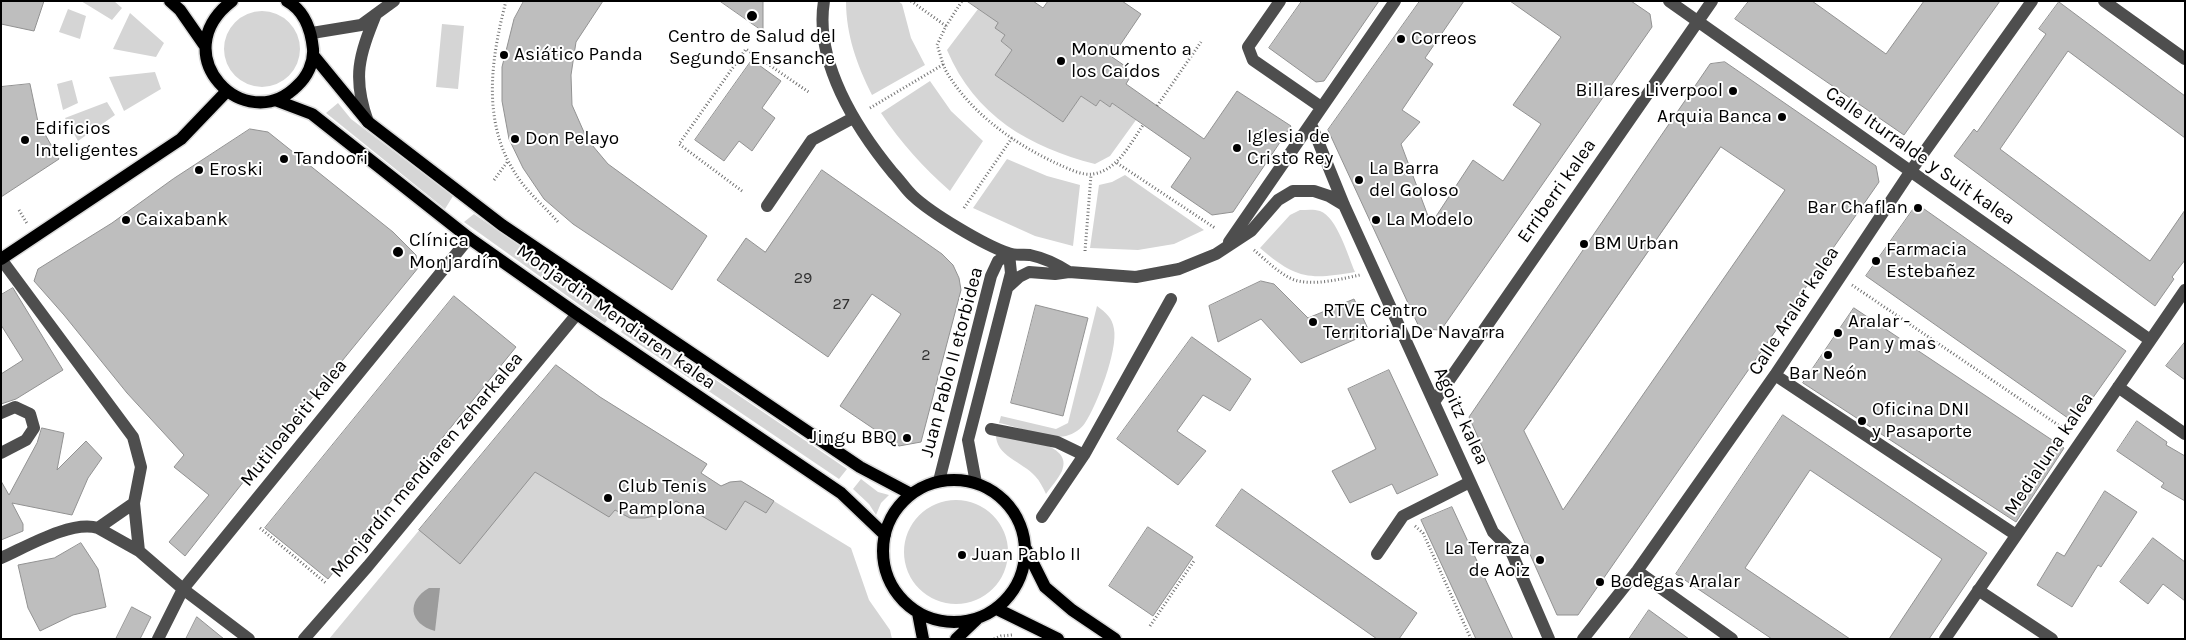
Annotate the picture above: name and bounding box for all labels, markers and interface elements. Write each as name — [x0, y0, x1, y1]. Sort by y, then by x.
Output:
marker: Centro de Salud del Segundo Ensanche — [745, 9, 759, 23]
place label: Centro de Salud del Segundo Ensanche — [668, 26, 836, 70]
place label: Correos — [1411, 28, 1477, 50]
marker: Correos — [1395, 33, 1407, 45]
place label: Monumento a los Caídos — [1071, 39, 1192, 83]
place label: Asiático Panda — [514, 44, 643, 66]
marker: Asiático Panda — [498, 49, 510, 61]
marker: Monumento a los Caídos — [1055, 55, 1067, 67]
place label: Billares Liverpool — [1575, 80, 1723, 102]
street label: Calle Iturralde y Suit kalea — [1821, 82, 2019, 230]
marker: Billares Liverpool — [1727, 85, 1739, 97]
place label: Arquia Banca — [1657, 106, 1772, 128]
marker: Arquia Banca — [1776, 111, 1788, 123]
place label: Edificios Inteligentes — [35, 118, 139, 162]
place label: Iglesia de Cristo Rey — [1247, 126, 1333, 170]
place label: Don Pelayo — [525, 128, 619, 150]
marker: Don Pelayo — [509, 133, 521, 145]
marker: Edificios Inteligentes — [19, 134, 31, 146]
street label: Erriberri kalea — [1513, 135, 1601, 247]
marker: Iglesia de Cristo Rey — [1231, 142, 1243, 154]
place label: Tandoori — [294, 148, 368, 170]
marker: Tandoori — [278, 153, 290, 165]
place label: La Barra del Goloso — [1369, 158, 1459, 202]
place label: Eroski — [209, 159, 263, 181]
marker: Eroski — [193, 164, 205, 176]
marker: La Barra del Goloso — [1353, 174, 1365, 186]
place label: Bar Chaflan — [1807, 197, 1908, 219]
marker: Bar Chaflan — [1912, 202, 1924, 214]
place label: Caixabank — [136, 209, 228, 231]
place label: La Modelo — [1386, 209, 1473, 231]
marker: Caixabank — [120, 214, 132, 226]
marker: La Modelo — [1370, 214, 1382, 226]
place label: Clínica Monjardín — [409, 230, 499, 274]
place label: BM Urban — [1594, 233, 1679, 255]
marker: BM Urban — [1578, 238, 1590, 250]
street label: Monjardin Mendiaren kalea — [512, 239, 720, 395]
place label: Farmacia Estebañez — [1886, 239, 1976, 283]
street label: Calle Aralar kalea — [1744, 242, 1844, 380]
marker: Clínica Monjardín — [391, 245, 405, 259]
marker: Farmacia Estebañez — [1870, 255, 1882, 267]
street label: Juan Pablo II etorbidea — [916, 265, 988, 459]
house number: 29 — [794, 268, 812, 288]
house number: 27 — [833, 294, 849, 314]
place label: RTVE Centro Territorial De Navarra — [1323, 300, 1505, 344]
place label: Aralar - Pan y mas — [1848, 311, 1937, 355]
marker: RTVE Centro Territorial De Navarra — [1307, 316, 1319, 328]
marker: Aralar - Pan y mas — [1832, 327, 1844, 339]
house number: 2 — [921, 345, 931, 365]
street label: Monjardín mendiaren zeharkalea — [326, 348, 528, 582]
marker: Bar Neón — [1822, 349, 1834, 361]
street label: Mutiloabeiti kalea — [236, 355, 352, 491]
place label: Bar Neón — [1789, 363, 1867, 385]
street label: Agoitz kalea — [1428, 364, 1494, 468]
street label: Medialuna kalea — [2000, 388, 2098, 520]
place label: Oficina DNI y Pasaporte — [1872, 399, 1972, 443]
marker: Oficina DNI y Pasaporte — [1856, 415, 1868, 427]
place label: Jingu BBQ — [809, 427, 897, 449]
marker: Jingu BBQ — [901, 432, 913, 444]
place label: Club Tenis Pamplona — [618, 476, 707, 520]
marker: Club Tenis Pamplona — [602, 492, 614, 504]
place label: La Terraza de Aoiz — [1445, 538, 1530, 582]
place label: Juan Pablo II — [972, 544, 1081, 566]
marker: Juan Pablo II — [956, 549, 968, 561]
marker: La Terraza de Aoiz — [1534, 554, 1546, 566]
place label: Bodegas Aralar — [1610, 571, 1740, 593]
marker: Bodegas Aralar — [1594, 576, 1606, 588]

